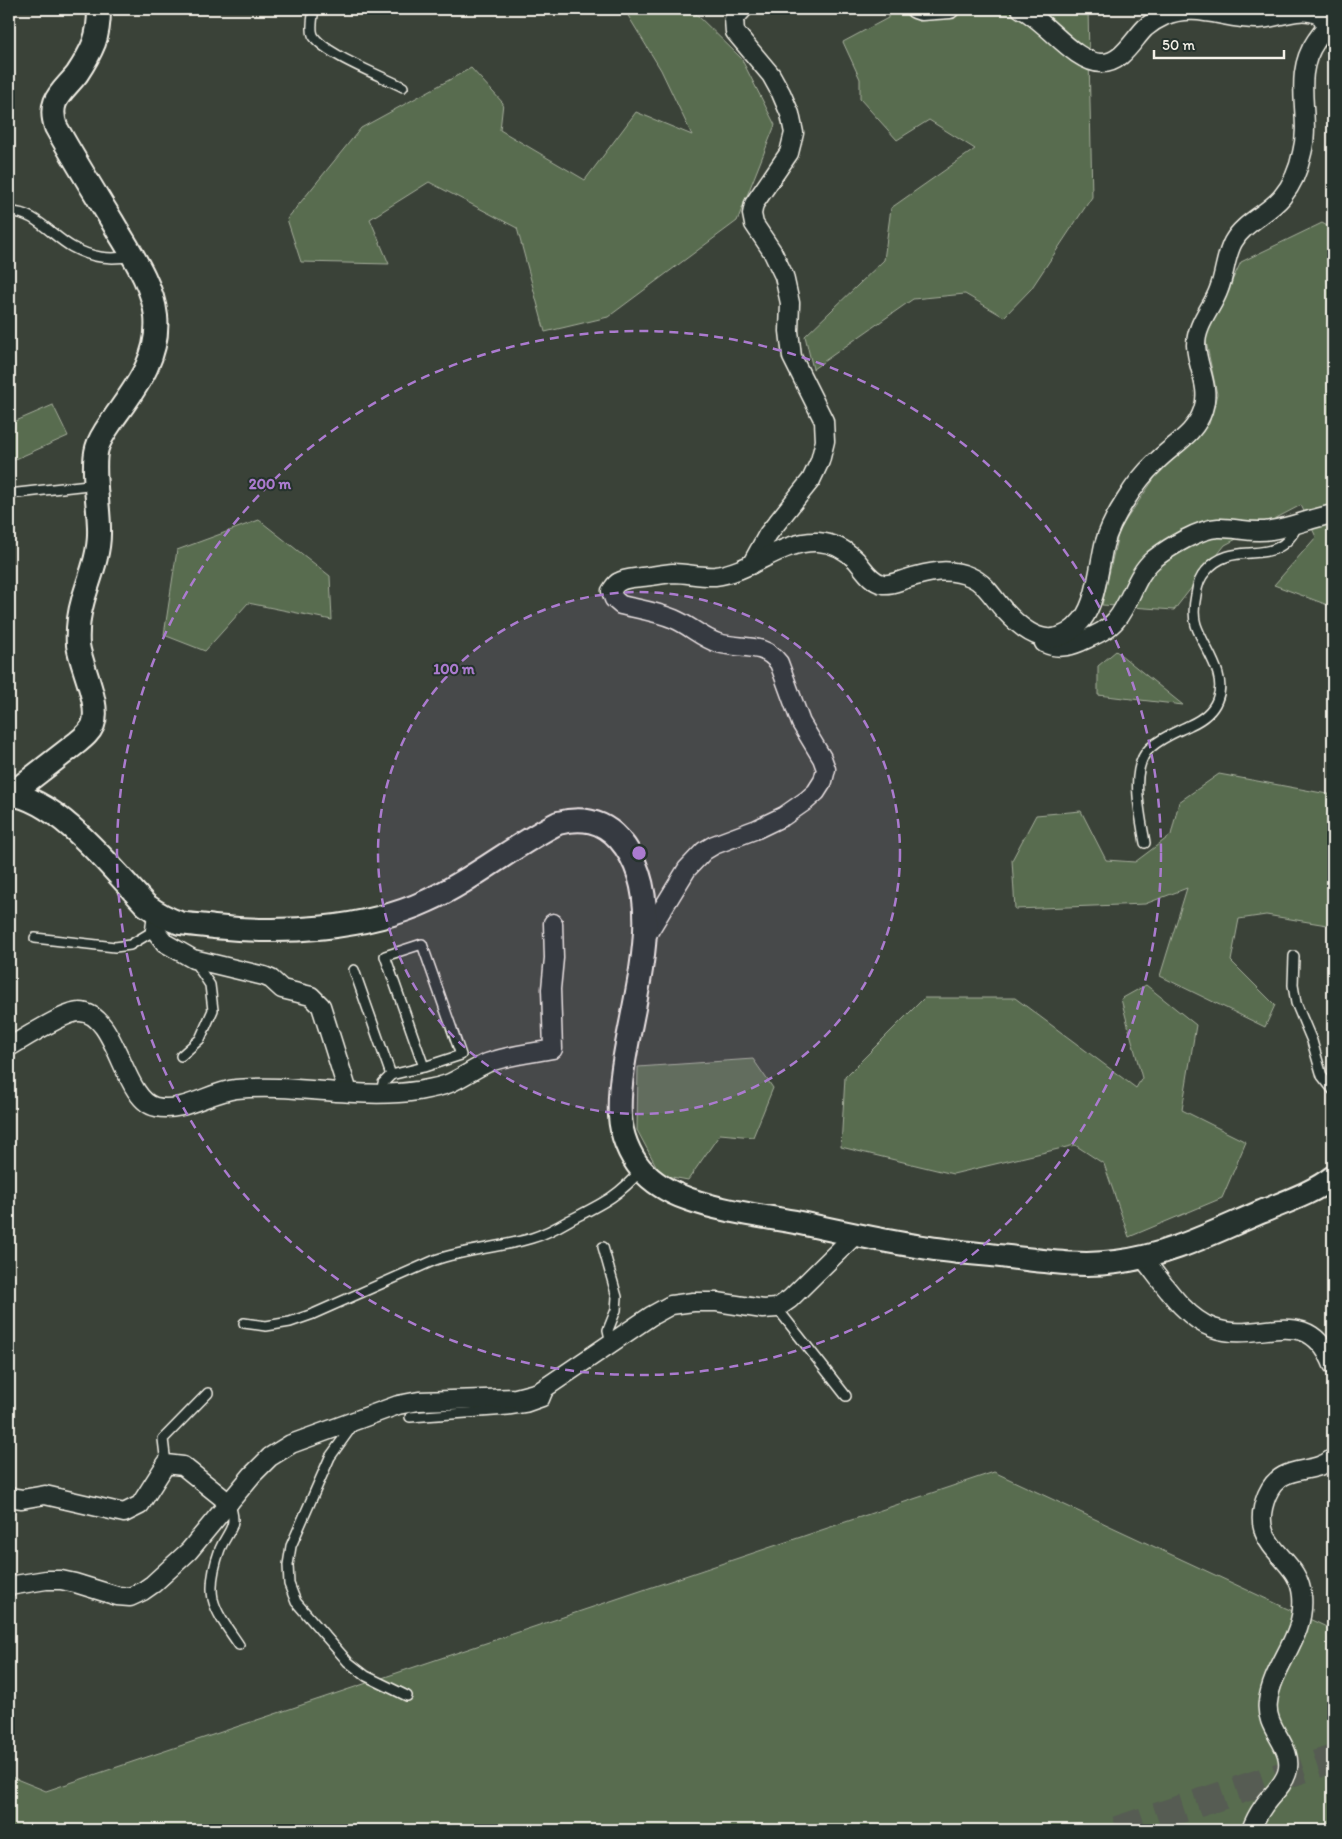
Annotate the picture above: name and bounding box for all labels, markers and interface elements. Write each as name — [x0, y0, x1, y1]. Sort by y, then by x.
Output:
scale bar — [1154, 28, 1284, 60]
text: 50 m — [1162, 36, 1195, 54]
text: 200 m — [249, 475, 292, 493]
text: 100 m — [433, 660, 475, 678]
centre of rings — [630, 844, 648, 862]

